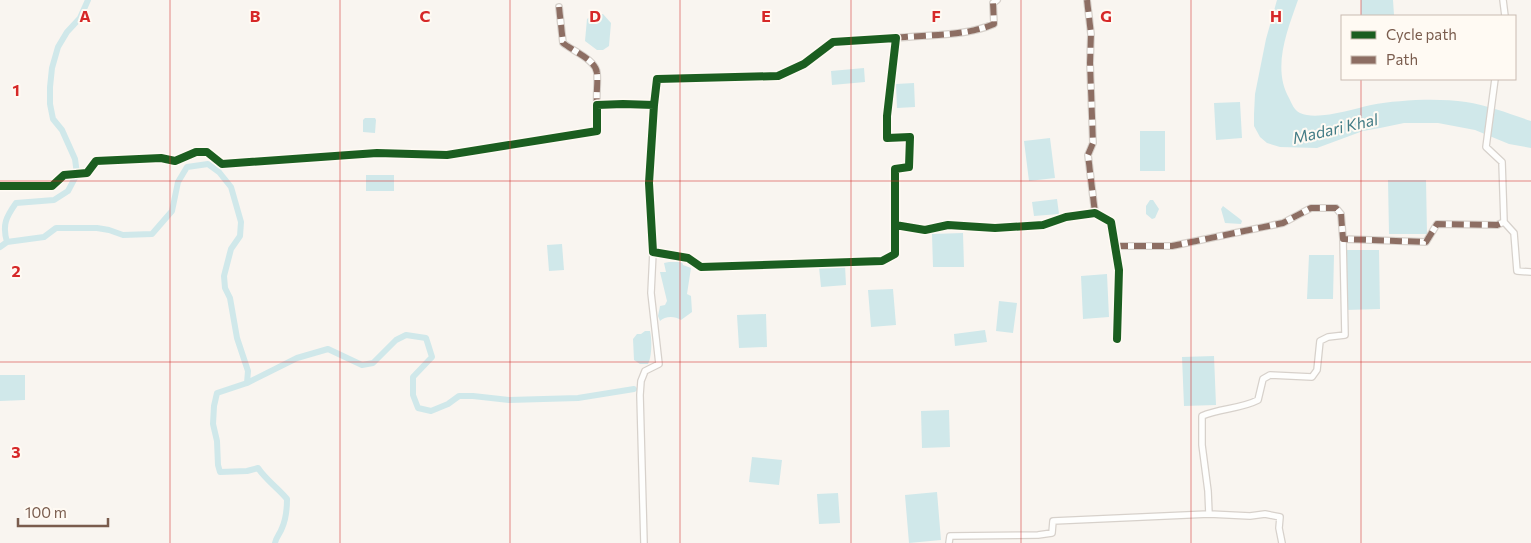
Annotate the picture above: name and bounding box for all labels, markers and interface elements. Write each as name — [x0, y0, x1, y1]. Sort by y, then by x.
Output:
text: A — [79, 6, 91, 25]
text: B — [250, 6, 261, 25]
text: C — [420, 6, 431, 25]
text: D — [589, 6, 601, 25]
text: E — [761, 6, 771, 25]
text: F — [931, 6, 941, 25]
text: G — [1100, 6, 1112, 25]
text: H — [1270, 6, 1282, 25]
legend — [1341, 15, 1516, 80]
text: Cycle path — [1386, 25, 1457, 43]
text: Path — [1386, 50, 1418, 68]
text: 1 — [12, 80, 20, 99]
water label: Madari Khal — [1290, 109, 1380, 147]
text: 2 — [11, 261, 21, 280]
text: 3 — [11, 442, 21, 461]
scale bar — [18, 496, 108, 528]
text: 100 m — [25, 503, 67, 521]

